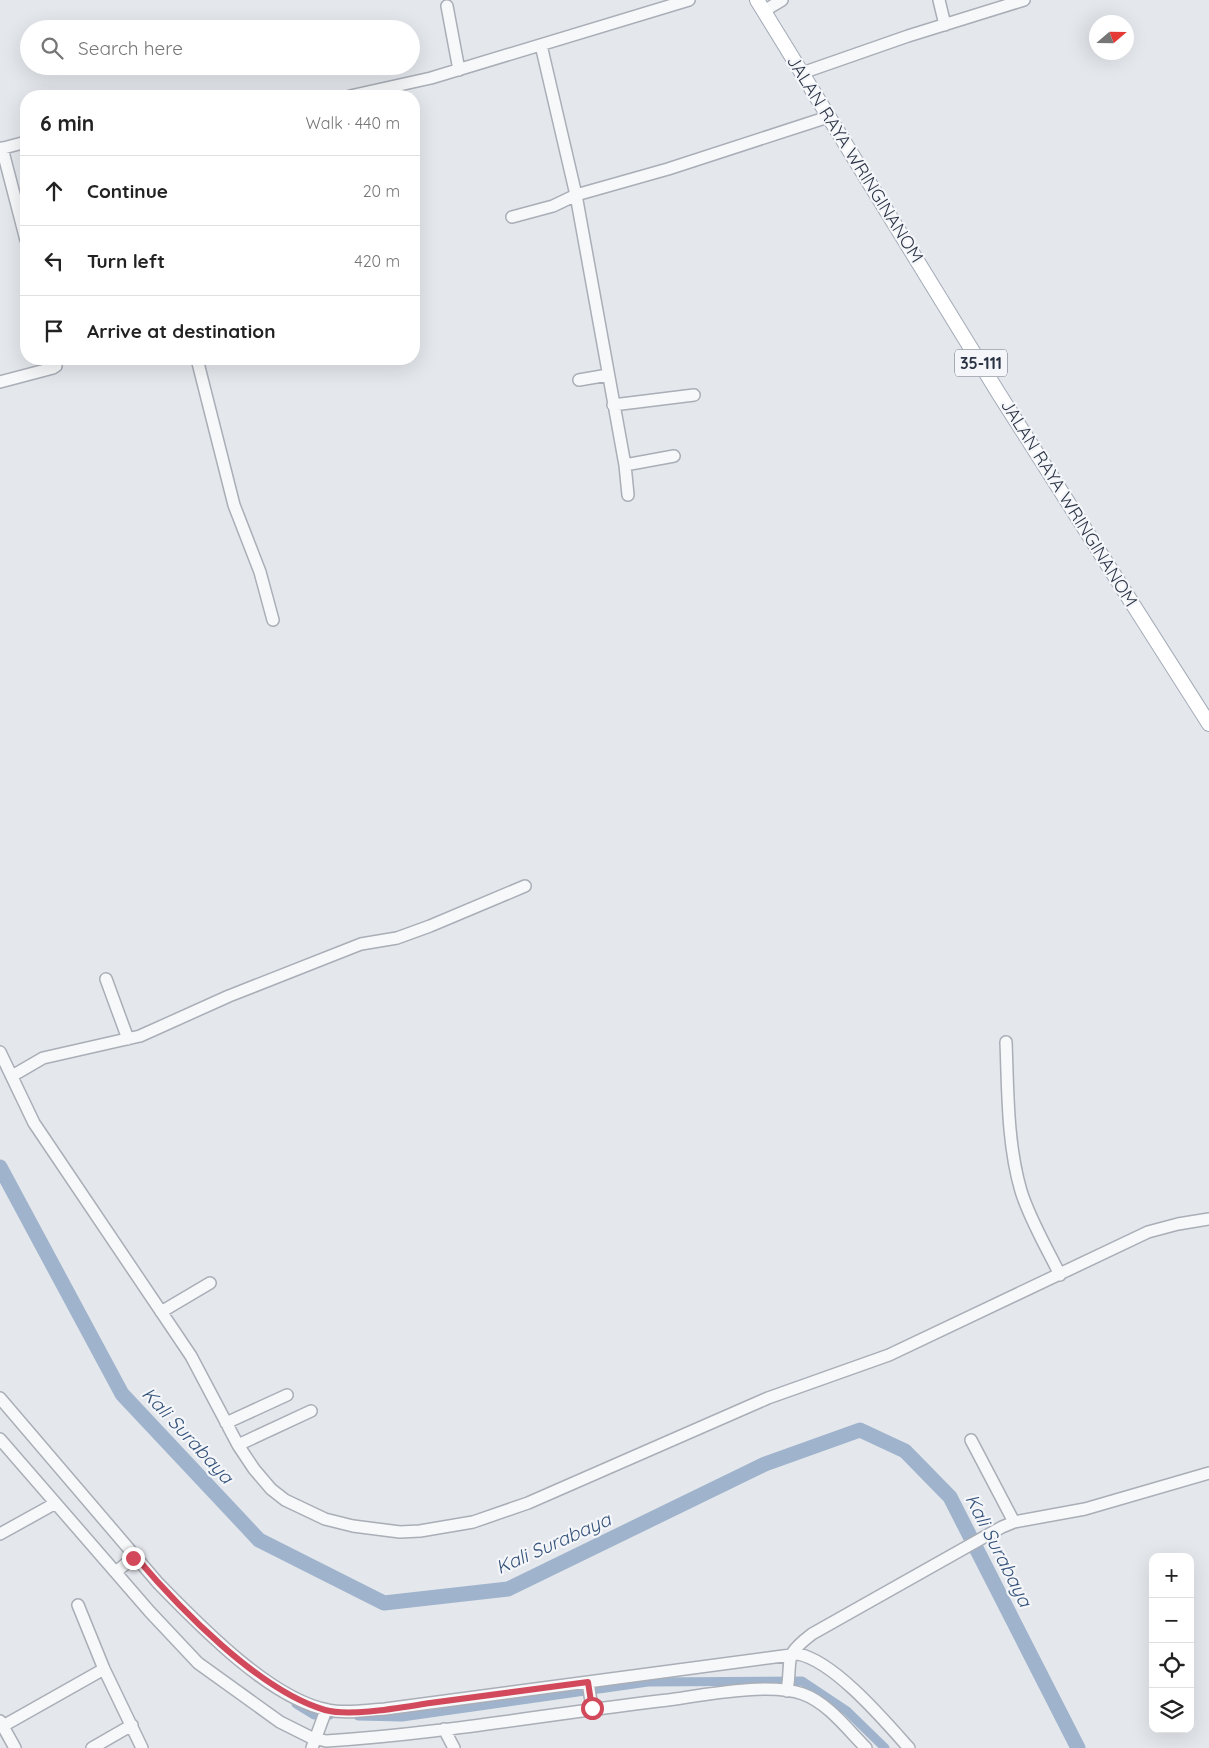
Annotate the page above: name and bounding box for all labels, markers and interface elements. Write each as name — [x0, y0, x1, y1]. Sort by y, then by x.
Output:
north arrow — [1089, 15, 1134, 60]
search box — [20, 20, 420, 75]
icon: search — [38, 34, 66, 62]
text: Search here — [78, 36, 183, 60]
street label: JALAN RAYA WRINGINANOM — [782, 51, 929, 267]
text: 6 min — [40, 110, 94, 136]
text: Walk · 440 m — [306, 113, 400, 133]
icon: ahead — [40, 177, 68, 205]
text: Continue — [87, 179, 168, 203]
text: 20 m — [363, 181, 400, 201]
icon: left — [40, 247, 68, 275]
text: Turn left — [87, 249, 165, 273]
text: 420 m — [354, 251, 400, 271]
icon: arrive — [40, 317, 68, 345]
text: Arrive at destination — [87, 319, 276, 343]
road number: 35-111 — [955, 349, 1007, 376]
street label: JALAN RAYA WRINGINANOM — [996, 395, 1143, 611]
water label: Kali Surabaya — [137, 1382, 240, 1489]
water label: Kali Surabaya — [960, 1490, 1038, 1612]
water label: Kali Surabaya — [492, 1506, 616, 1579]
route end — [122, 1547, 145, 1570]
map controls — [1149, 1553, 1194, 1733]
button: + — [1149, 1553, 1194, 1598]
button: − — [1149, 1598, 1194, 1643]
button: locate — [1149, 1643, 1194, 1688]
button: layers — [1149, 1688, 1194, 1733]
route start — [581, 1697, 604, 1720]

